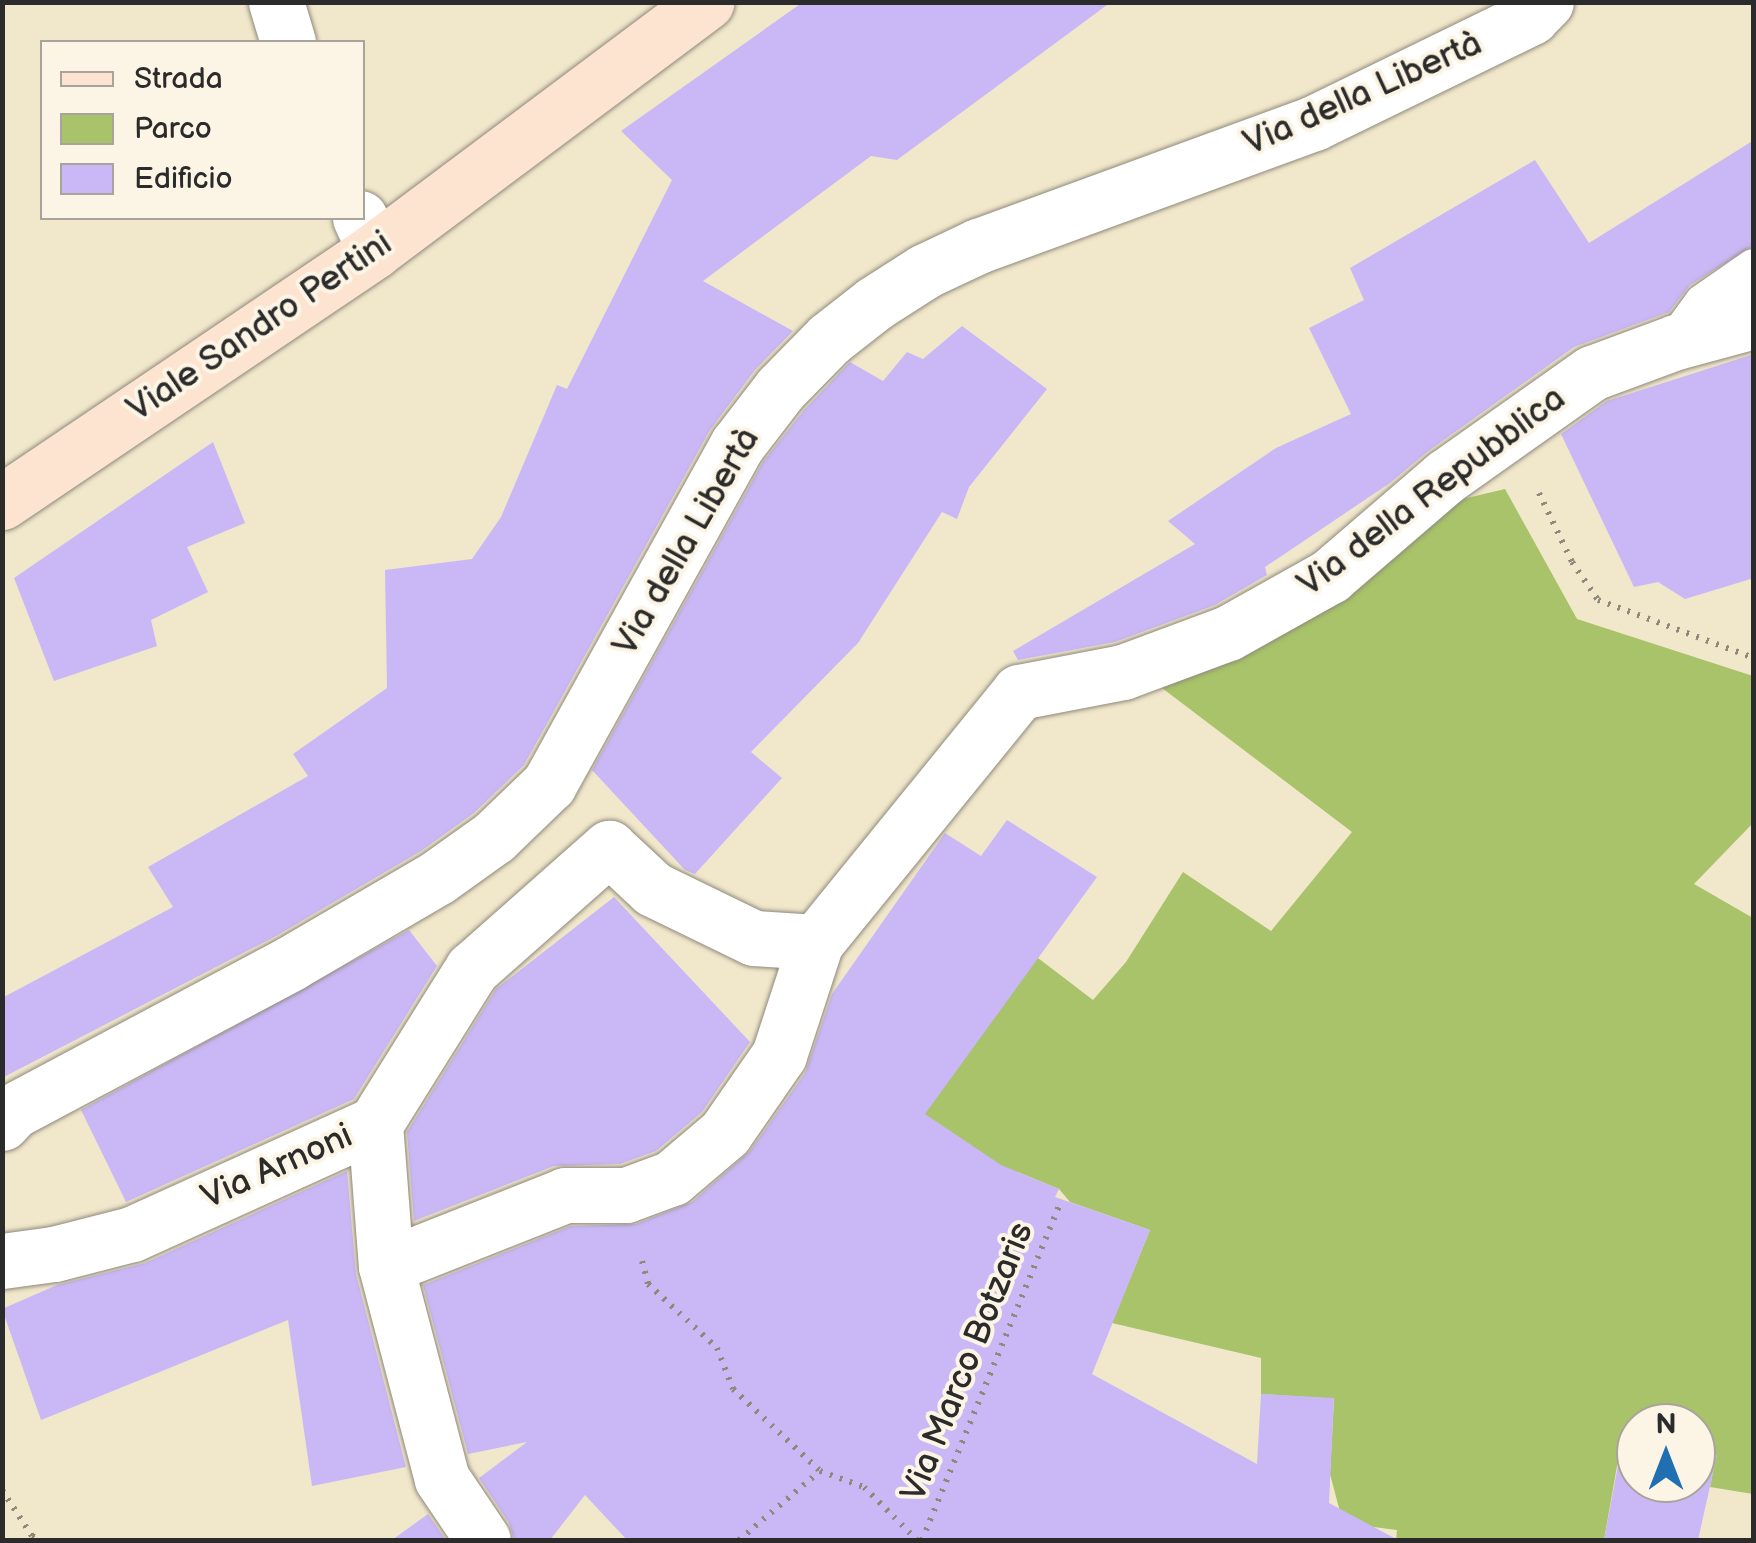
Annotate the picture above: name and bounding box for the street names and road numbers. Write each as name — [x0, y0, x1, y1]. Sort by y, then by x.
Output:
street label: Via della Libertà — [1238, 23, 1488, 165]
street label: Viale Sandro Pertini — [119, 223, 401, 431]
street label: Via della Repubblica — [1290, 378, 1574, 606]
street label: Via della Libertà — [605, 421, 769, 663]
street label: Via Arnoni — [195, 1115, 359, 1219]
street label: Via Marco Botzaris — [893, 1216, 1043, 1508]

